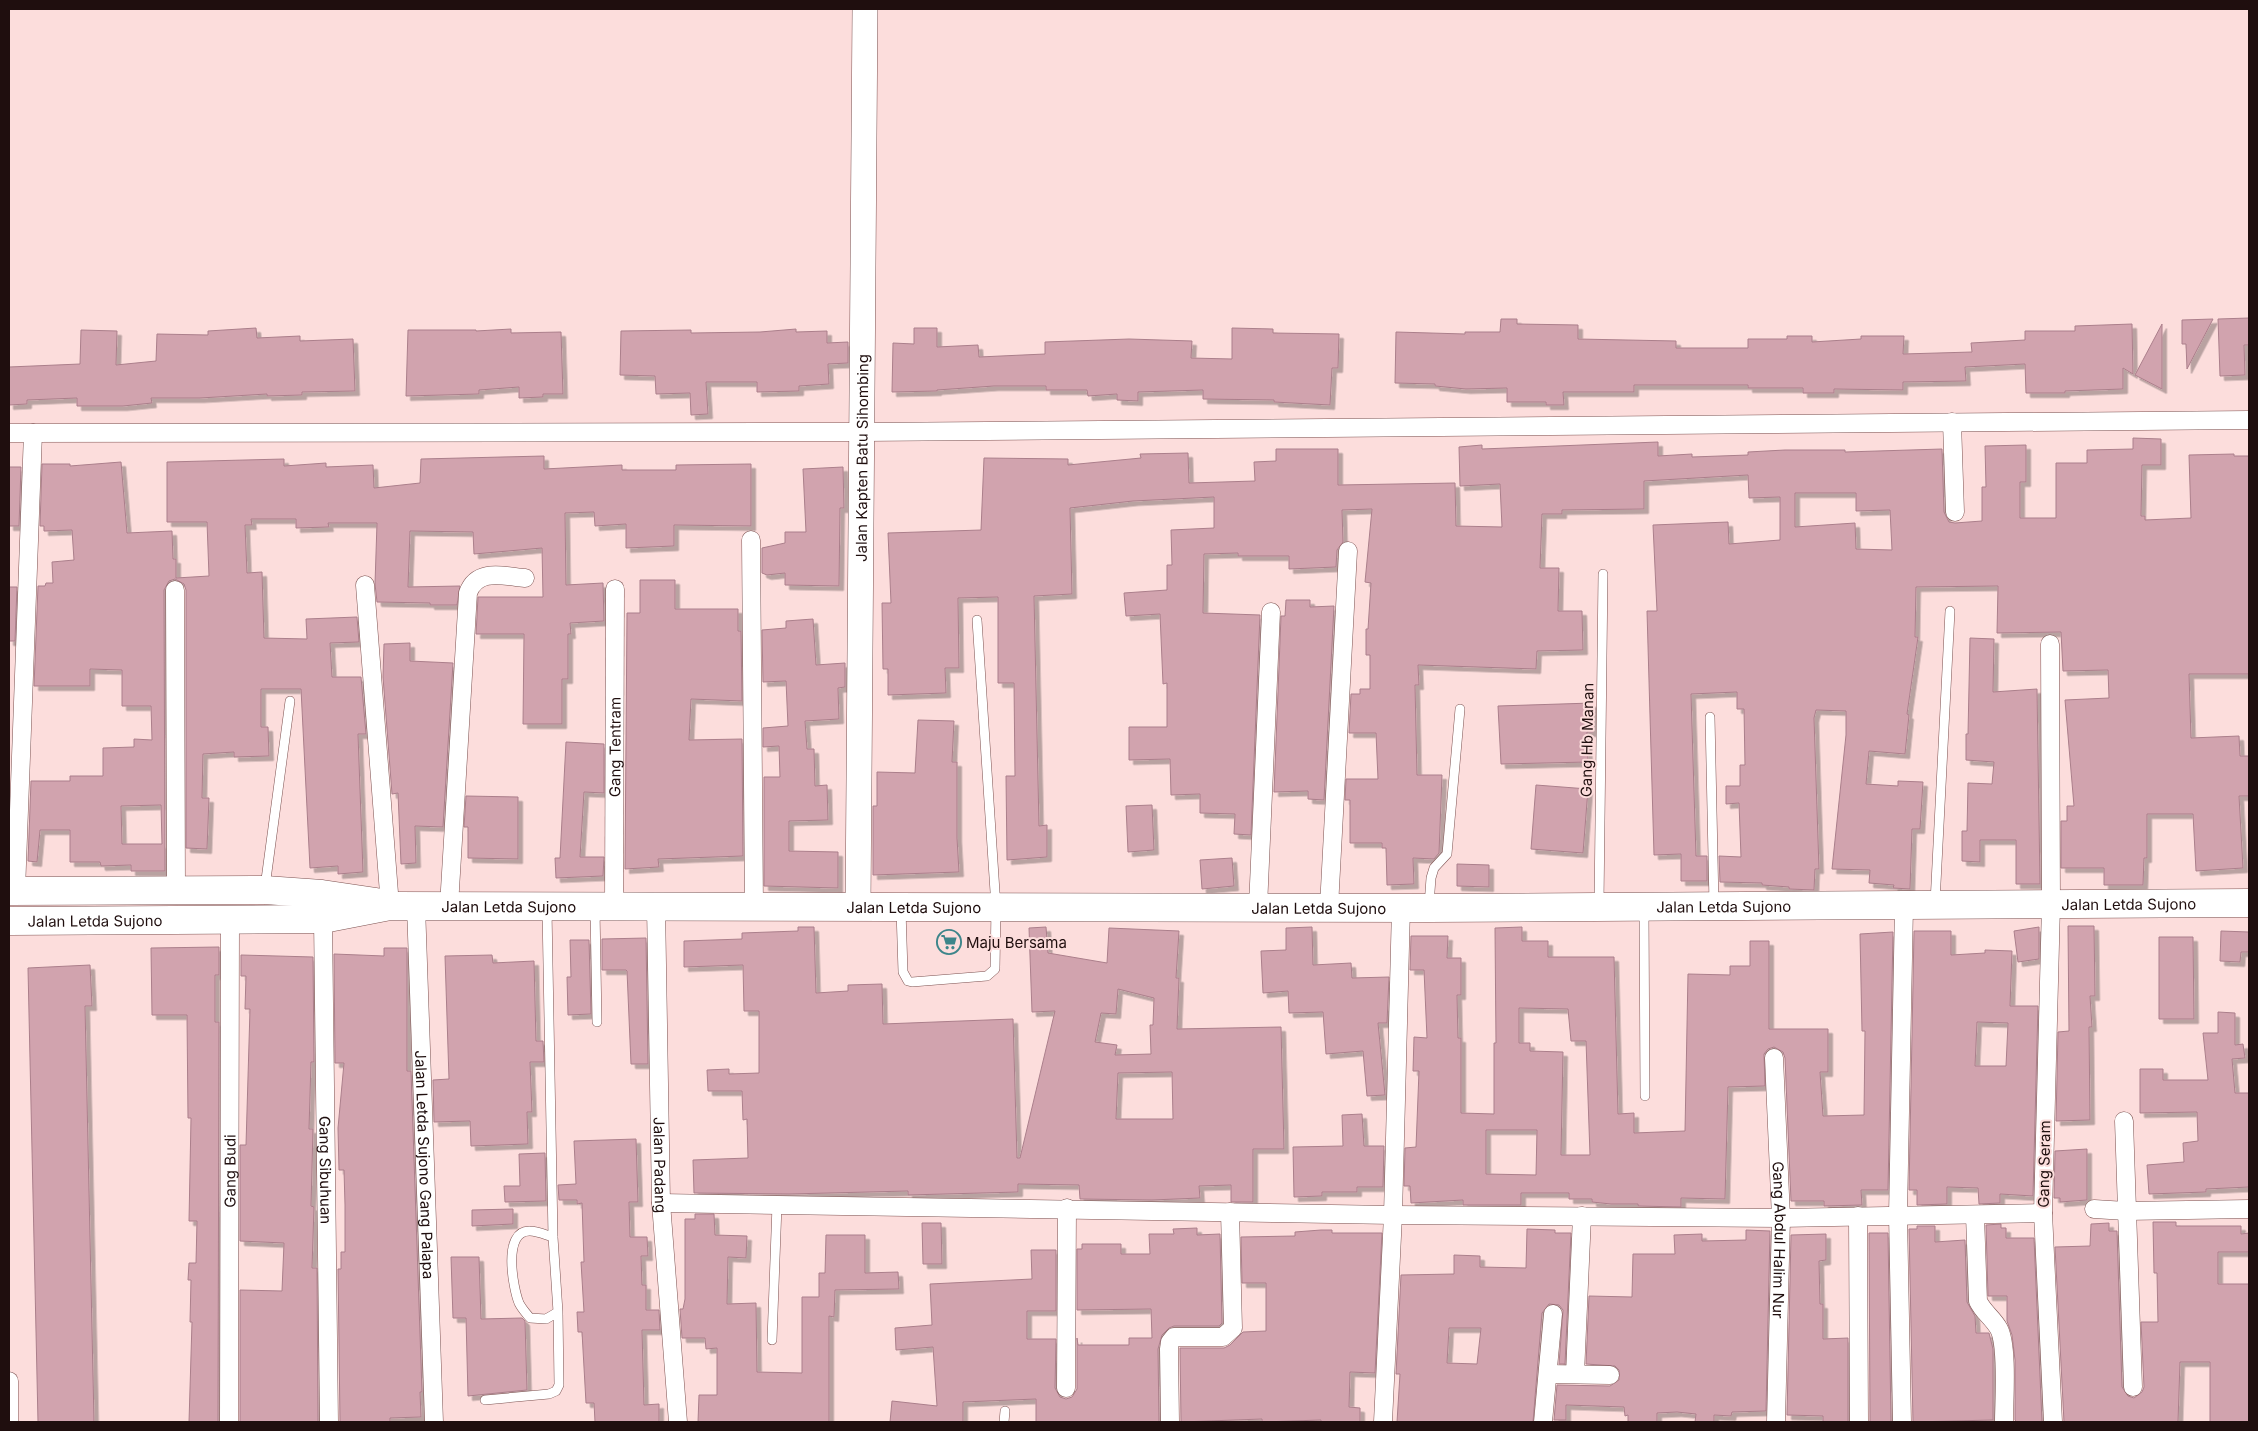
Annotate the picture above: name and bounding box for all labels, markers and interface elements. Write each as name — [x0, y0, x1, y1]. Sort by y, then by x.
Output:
street label: Jalan Kapten Batu Sihombing — [851, 354, 872, 562]
street label: Gang Hb Manan — [1577, 683, 1597, 797]
street label: Gang Tentram — [605, 697, 624, 797]
street label: Jalan Letda Sujono — [2061, 894, 2196, 914]
street label: Jalan Letda Sujono — [1656, 896, 1791, 916]
street label: Jalan Letda Sujono — [441, 897, 576, 916]
street label: Jalan Letda Sujono — [846, 897, 981, 917]
street label: Jalan Letda Sujono — [1251, 898, 1386, 917]
street label: Jalan Letda Sujono — [27, 911, 163, 930]
supermarket icon: Maju Bersama — [936, 929, 962, 955]
place label: Maju Bersama — [966, 933, 1067, 952]
street label: Jalan Letda Sujono Gang Palapa — [412, 1050, 439, 1280]
street label: Gang Sibuhuan — [316, 1116, 336, 1224]
street label: Jalan Padang — [650, 1117, 671, 1214]
street label: Gang Seram — [2034, 1120, 2054, 1208]
street label: Gang Budi — [220, 1134, 239, 1208]
street label: Gang Abdul Halim Nur — [1769, 1161, 1791, 1319]

